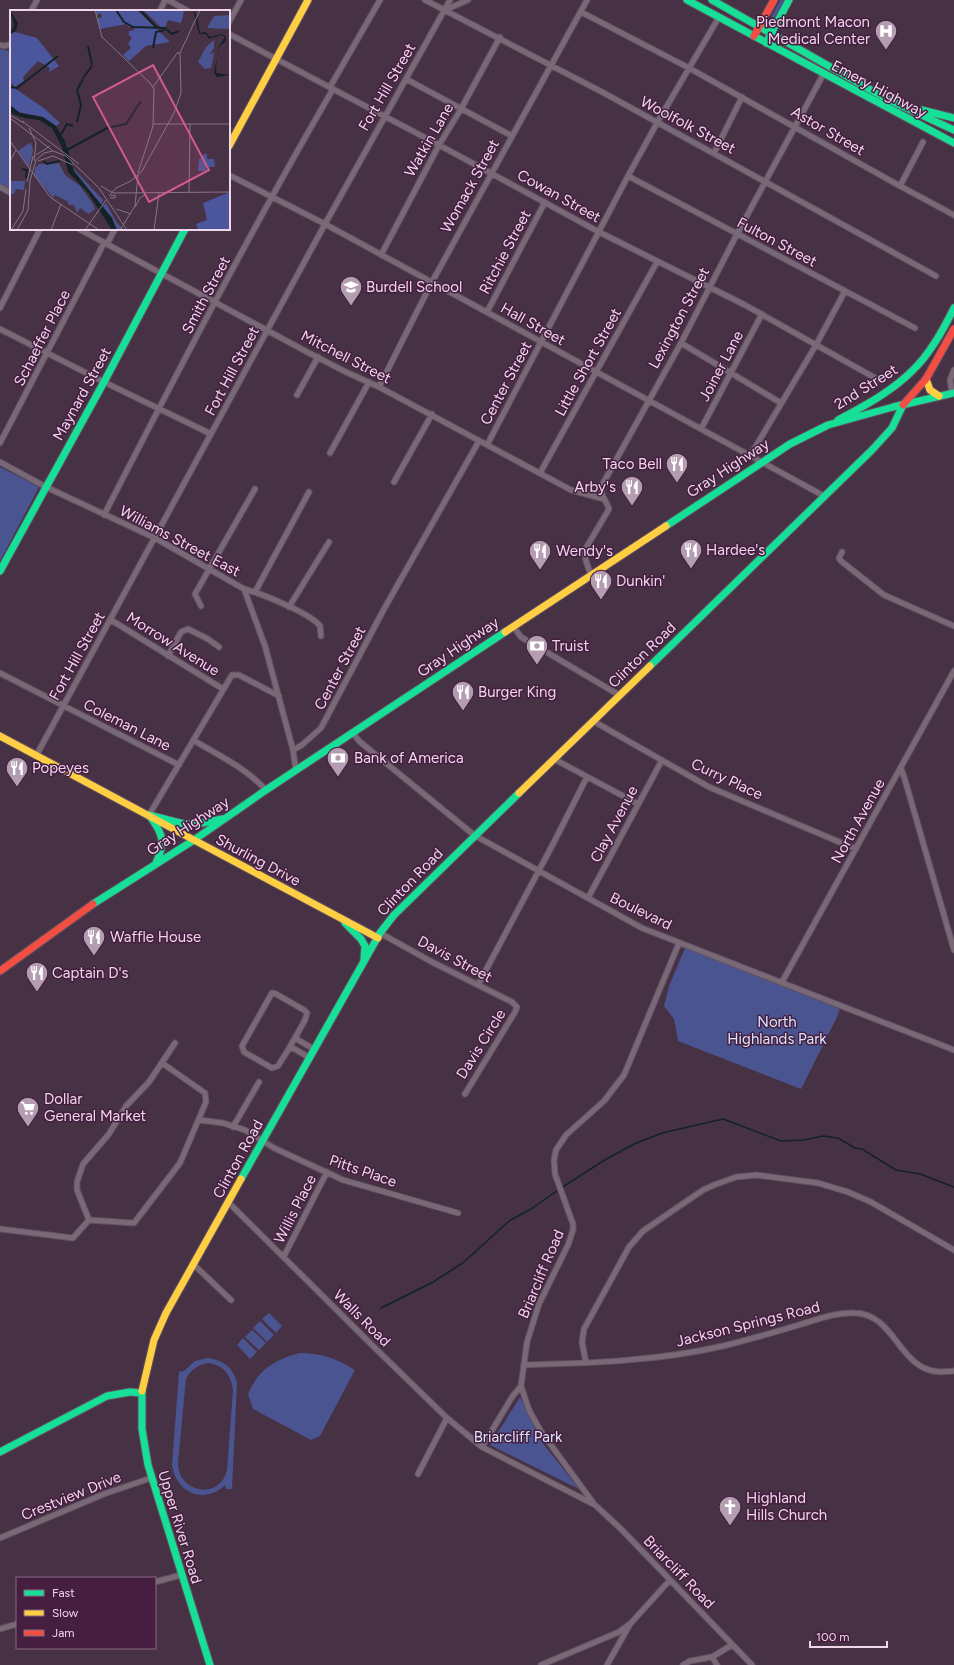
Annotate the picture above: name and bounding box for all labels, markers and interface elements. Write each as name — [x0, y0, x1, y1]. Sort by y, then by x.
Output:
inset map — [10, 10, 230, 230]
place label: Piedmont Macon Medical Center — [756, 13, 870, 48]
hospital icon: Piedmont Macon Medical Center — [873, 18, 899, 51]
street label: Fort Hill Street — [355, 40, 420, 134]
street label: Emery Highway — [828, 56, 930, 122]
street label: Woolfolk Street — [637, 92, 739, 158]
street label: Watkin Lane — [401, 100, 457, 180]
street label: Astor Street — [788, 103, 868, 160]
street label: Womack Street — [437, 136, 503, 236]
street label: Cowan Street — [514, 166, 604, 226]
street label: Ritchie Street — [475, 207, 535, 297]
street label: Fulton Street — [734, 213, 820, 271]
street label: Smith Street — [178, 253, 234, 337]
street label: Lexington Street — [645, 264, 713, 372]
school or university icon: Burdell School — [338, 274, 364, 307]
place label: Burdell School — [366, 278, 462, 296]
street label: Schaeffer Place — [10, 287, 74, 389]
street label: Hall Street — [497, 299, 569, 349]
street label: Little Short Street — [551, 305, 625, 419]
street label: Fort Hill Street — [201, 323, 263, 419]
street label: Mitchell Street — [298, 327, 394, 388]
street label: Joiner Lane — [695, 328, 747, 404]
street label: Center Street — [476, 338, 536, 428]
street label: Maynard Street — [49, 344, 115, 444]
street label: 2nd Street — [831, 360, 901, 414]
street label: Gray Highway — [683, 435, 773, 501]
restaurant icon: Taco Bell — [664, 451, 690, 484]
place label: Taco Bell — [603, 455, 662, 473]
restaurant icon: Arby's — [619, 474, 645, 507]
place label: Arby's — [574, 478, 616, 496]
street label: Williams Street East — [117, 502, 244, 581]
restaurant icon: Hardee's — [678, 537, 704, 570]
restaurant icon: Wendy's — [527, 538, 553, 571]
place label: Hardee's — [706, 541, 765, 559]
place label: Wendy's — [556, 542, 613, 560]
restaurant icon: Dunkin' — [588, 568, 614, 601]
place label: Dunkin' — [616, 572, 665, 590]
street label: Fort Hill Street — [45, 608, 109, 703]
street label: Morrow Avenue — [123, 608, 223, 680]
street label: Gray Highway — [414, 613, 502, 681]
street label: Clinton Road — [604, 618, 680, 692]
street label: Center Street — [310, 623, 370, 713]
bank icon: Truist — [524, 633, 550, 666]
place label: Truist — [552, 637, 589, 655]
restaurant icon: Burger King — [450, 679, 476, 712]
place label: Burger King — [478, 683, 556, 701]
street label: Coleman Lane — [80, 695, 174, 755]
bank icon: Bank of America — [325, 745, 351, 778]
place label: Bank of America — [354, 749, 464, 767]
restaurant icon: Popeyes — [4, 755, 30, 788]
street label: Curry Place — [688, 755, 766, 803]
place label: Popeyes — [32, 759, 89, 777]
street label: North Avenue — [827, 776, 889, 866]
street label: Clay Avenue — [586, 783, 642, 865]
street label: Gray Highway — [143, 793, 233, 859]
street label: Shurling Drive — [213, 830, 303, 890]
street label: Clinton Road — [373, 844, 447, 920]
street label: Boulevard — [607, 888, 675, 934]
restaurant icon: Waffle House — [81, 924, 107, 957]
place label: Waffle House — [110, 928, 201, 946]
street label: Davis Street — [415, 932, 496, 986]
restaurant icon: Captain D's — [24, 960, 50, 993]
place label: Captain D's — [52, 964, 128, 982]
street label: Davis Circle — [452, 1006, 510, 1082]
park label: North Highlands Park — [727, 1013, 827, 1048]
place label: Dollar General Market — [44, 1090, 147, 1125]
supermarket icon: Dollar General Market — [15, 1095, 41, 1128]
street label: Clinton Road — [209, 1117, 267, 1201]
street label: Pitts Place — [327, 1151, 399, 1191]
street label: Willis Place — [270, 1172, 320, 1246]
street label: Briarcliff Road — [514, 1227, 568, 1321]
street label: Walls Road — [330, 1286, 394, 1350]
street label: Jackson Springs Road — [674, 1297, 822, 1351]
park label: Briarcliff Park — [474, 1428, 563, 1446]
street label: Crestview Drive — [18, 1468, 124, 1524]
street label: Upper River Road — [154, 1468, 206, 1586]
place label: Highland Hills Church — [746, 1489, 827, 1524]
church icon: Highland Hills Church — [717, 1494, 743, 1527]
street label: Briarcliff Road — [640, 1532, 718, 1612]
legend — [16, 1577, 156, 1649]
text: Fast — [52, 1586, 75, 1600]
text: Slow — [52, 1606, 79, 1620]
scale bar — [810, 1623, 887, 1649]
text: Jam — [52, 1626, 75, 1640]
text: 100 m — [816, 1630, 850, 1644]

